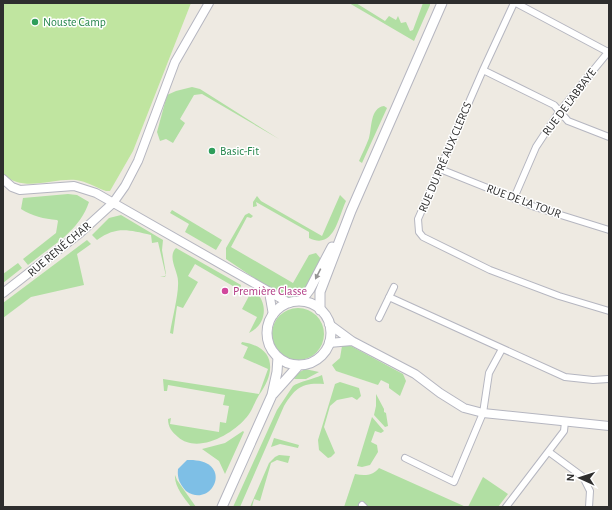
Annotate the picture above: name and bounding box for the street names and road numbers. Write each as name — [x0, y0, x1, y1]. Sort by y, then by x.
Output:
street label: RUE DE L'ABBAYE — [540, 66, 598, 138]
street label: RUE DU PRÉ AUX CLERCS — [415, 99, 474, 214]
street label: RUE DE LA TOUR — [485, 182, 563, 220]
street label: RUE RENÉ CHAR — [25, 218, 93, 279]

